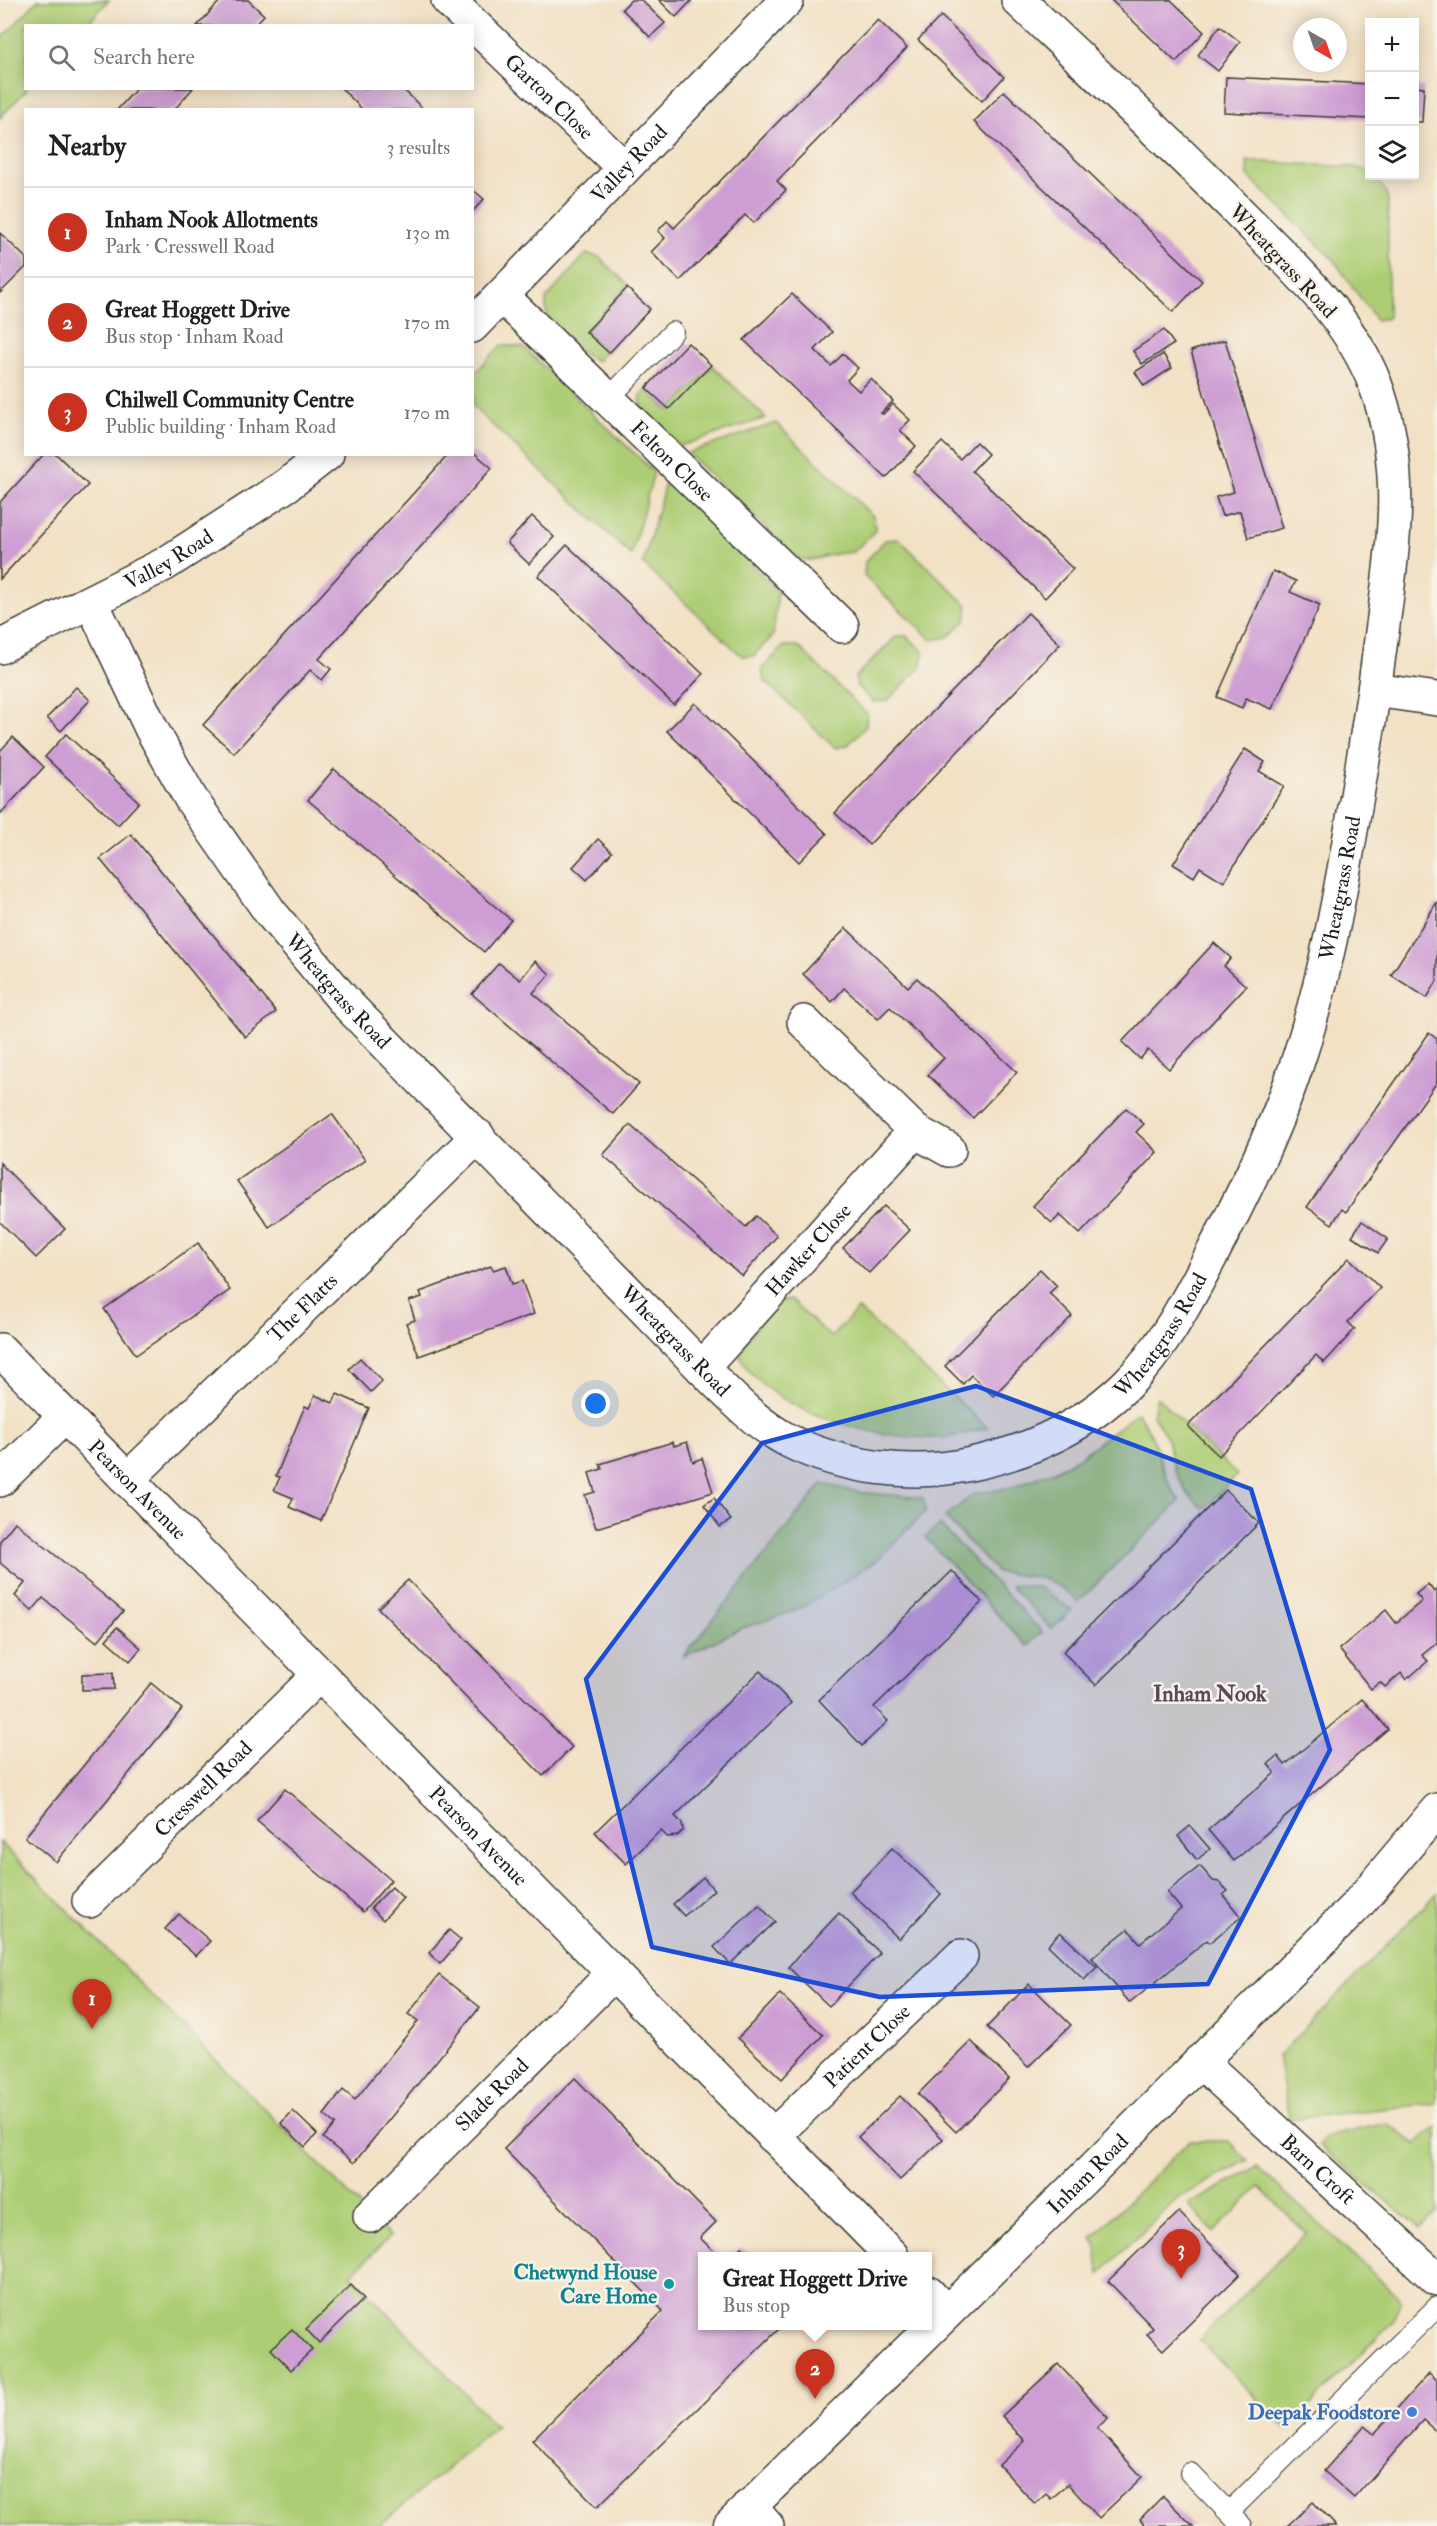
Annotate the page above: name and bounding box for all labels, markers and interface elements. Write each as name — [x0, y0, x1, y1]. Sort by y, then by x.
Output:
north arrow — [1293, 18, 1347, 72]
map controls — [1365, 18, 1419, 180]
button: + — [1365, 18, 1419, 72]
search box — [24, 24, 474, 90]
icon: search — [45, 41, 78, 74]
text: Search here — [93, 43, 195, 71]
street label: Garton Close — [499, 48, 599, 146]
button: − — [1365, 72, 1419, 126]
street label: Valley Road — [585, 118, 674, 209]
button: layers — [1365, 126, 1419, 180]
text: Nearby — [48, 131, 126, 163]
text: 3 results — [387, 135, 450, 160]
street label: Wheatgrass Road — [1222, 198, 1343, 325]
text: Inham Nook Allotments — [105, 206, 318, 234]
text: 1 — [64, 220, 71, 245]
text: 130 m — [405, 220, 450, 245]
text: Park · Cresswell Road — [105, 234, 275, 259]
text: Great Hoggett Drive — [105, 296, 290, 324]
text: 2 — [62, 310, 73, 335]
text: 170 m — [404, 310, 450, 335]
text: Bus stop · Inham Road — [105, 324, 284, 349]
text: Chilwell Community Centre — [105, 386, 354, 414]
text: 3 — [64, 400, 71, 425]
text: 170 m — [404, 400, 450, 425]
text: Public building · Inham Road — [105, 414, 336, 439]
street label: Felton Close — [624, 415, 719, 508]
street label: Valley Road — [120, 523, 219, 596]
street label: Wheatgrass Road — [1313, 813, 1367, 964]
street label: Wheatgrass Road — [279, 927, 397, 1056]
street label: Hawker Close — [760, 1198, 858, 1302]
street label: The Flatts — [262, 1268, 344, 1349]
street label: Wheatgrass Road — [1107, 1268, 1214, 1404]
street label: Wheatgrass Road — [614, 1279, 736, 1403]
your location — [581, 1389, 610, 1418]
street label: Pearson Avenue — [82, 1434, 193, 1546]
district label: Inham Nook — [1153, 1680, 1267, 1708]
street label: Cresswell Road — [149, 1735, 259, 1843]
street label: Pearson Avenue — [423, 1780, 534, 1892]
pin: 1 — [72, 1980, 112, 2029]
street label: Patient Close — [818, 1998, 917, 2094]
street label: Slade Road — [450, 2052, 535, 2137]
street label: Inham Road — [1042, 2128, 1135, 2220]
street label: Barn Croft — [1274, 2129, 1361, 2211]
pin: 3 — [1162, 2230, 1200, 2279]
popup — [698, 2252, 932, 2330]
place label: Chetwynd House Care Home — [513, 2259, 657, 2310]
text: Great Hoggett Drive — [722, 2265, 908, 2293]
marker: Chetwynd House Care Home — [662, 2277, 676, 2291]
text: Bus stop — [722, 2293, 790, 2318]
pin: 2 — [796, 2350, 834, 2399]
place label: Deepak Foodstore — [1248, 2399, 1400, 2426]
marker: Deepak Foodstore — [1405, 2405, 1419, 2419]

